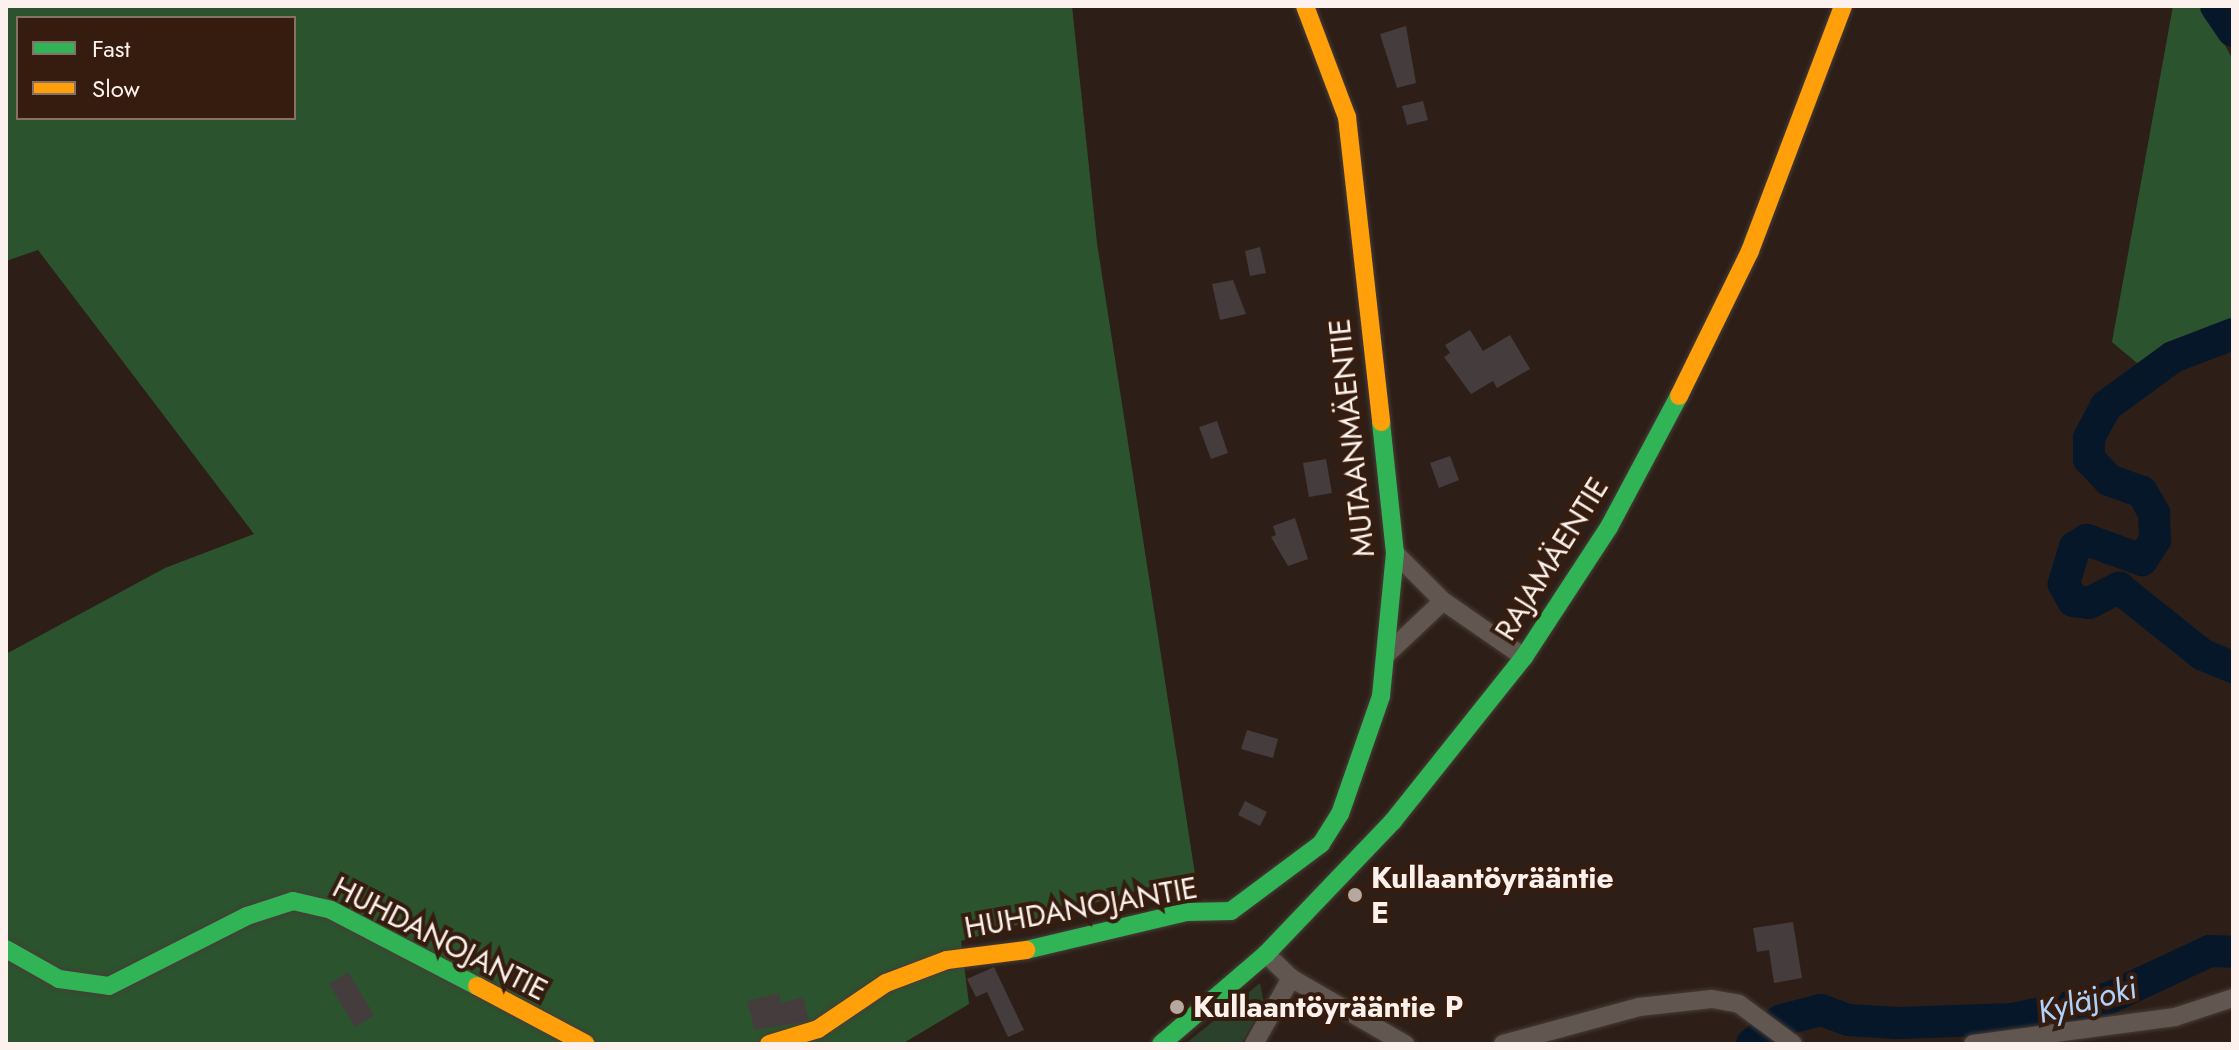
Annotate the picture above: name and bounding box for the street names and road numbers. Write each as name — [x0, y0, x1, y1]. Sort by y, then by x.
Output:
street label: MUTAANMÄENTIE — [1322, 317, 1382, 559]
street label: RAJAMÄENTIE — [1488, 471, 1616, 647]
street label: HUHDANOJANTIE — [327, 869, 553, 1009]
street label: HUHDANOJANTIE — [962, 870, 1200, 946]

